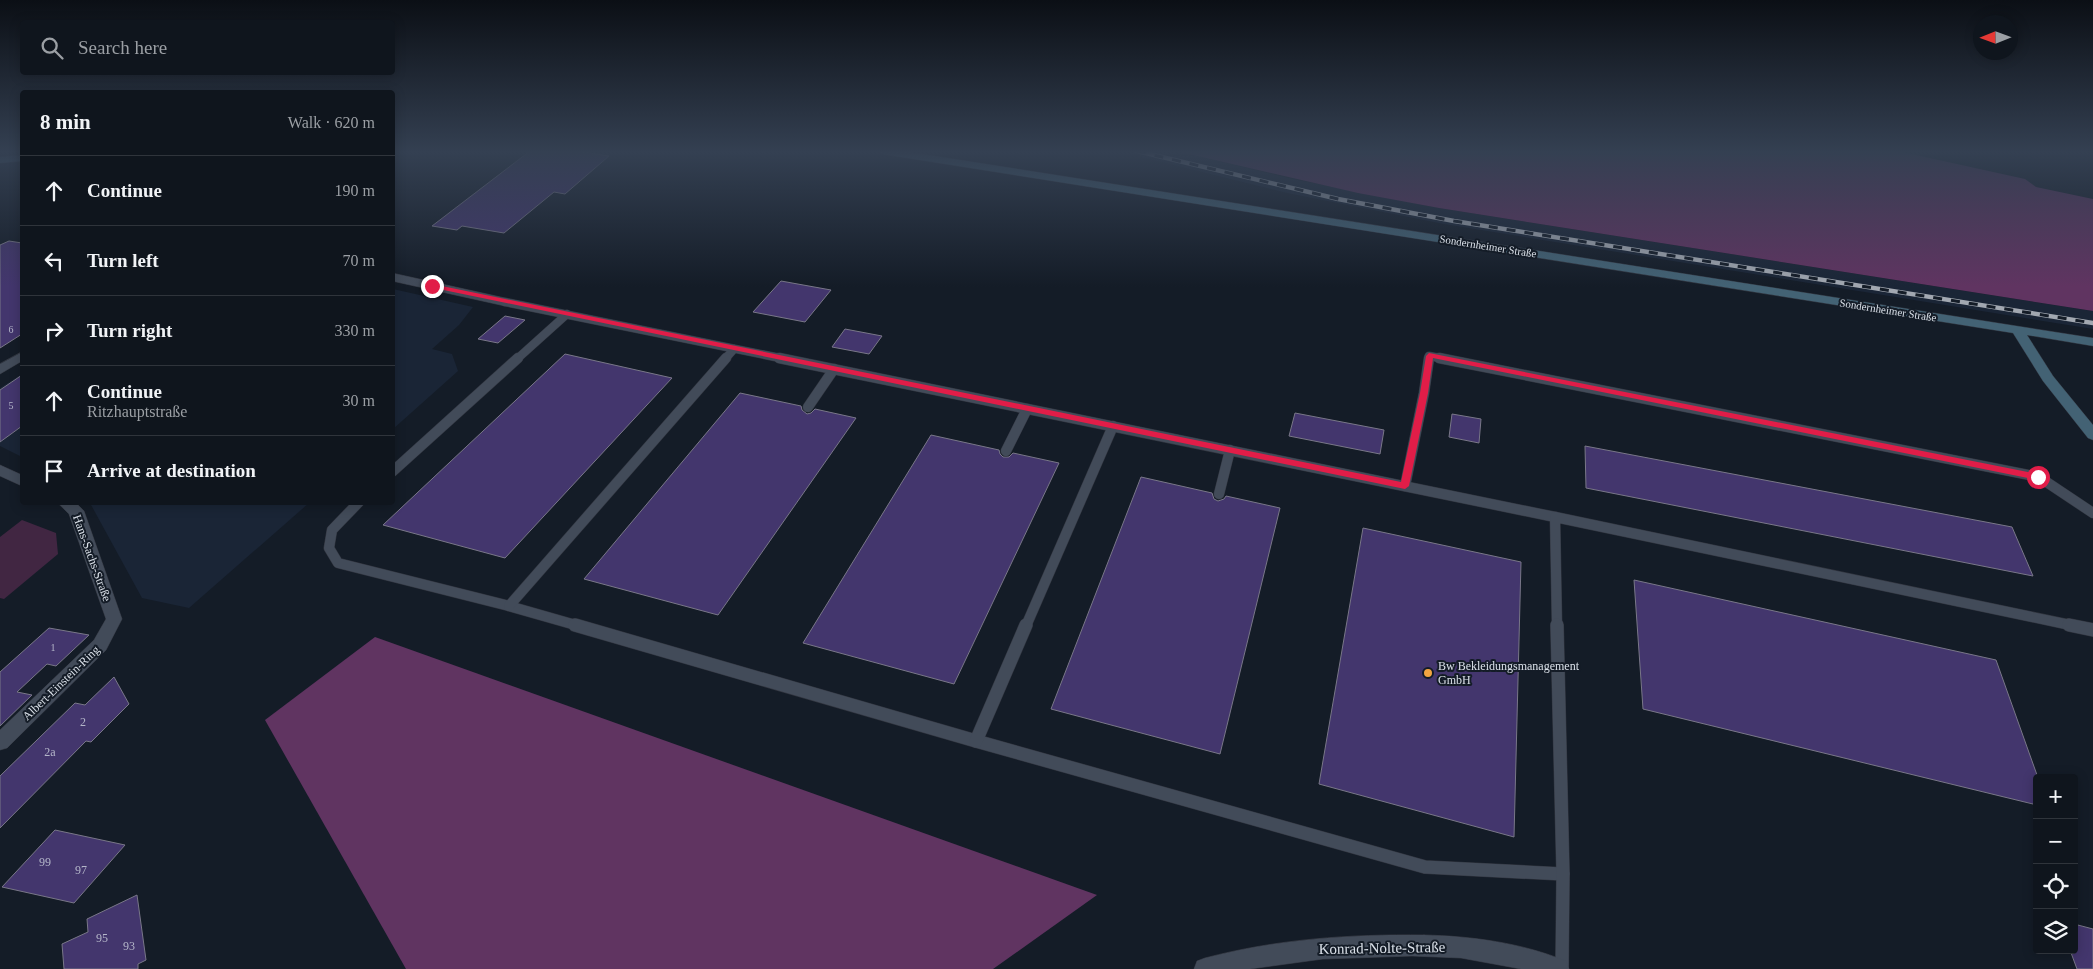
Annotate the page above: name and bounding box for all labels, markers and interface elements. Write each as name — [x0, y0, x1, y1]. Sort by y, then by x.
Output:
north arrow — [1973, 15, 2018, 60]
search box — [20, 20, 395, 75]
icon: search — [38, 34, 66, 62]
text: Search here — [78, 37, 167, 58]
text: 8 min — [40, 110, 91, 134]
text: Walk · 620 m — [288, 114, 375, 131]
icon: ahead — [40, 177, 68, 205]
text: Continue — [87, 180, 162, 201]
text: 190 m — [335, 182, 375, 199]
street label: Sondernheimer Straße — [1439, 232, 1537, 260]
icon: left — [40, 247, 68, 275]
text: Turn left — [87, 250, 159, 271]
text: 70 m — [343, 252, 375, 269]
route end — [421, 275, 444, 298]
street label: Sondernheimer Straße — [1839, 296, 1937, 324]
icon: right — [40, 317, 68, 345]
text: Turn right — [87, 320, 172, 341]
text: 330 m — [335, 322, 375, 339]
house number: 6 — [9, 324, 14, 335]
text: Continue — [87, 381, 162, 402]
icon: ahead — [40, 387, 68, 415]
text: 30 m — [343, 392, 375, 409]
house number: 5 — [9, 400, 14, 411]
text: Ritzhauptstraße — [87, 403, 187, 420]
icon: arrive — [40, 457, 68, 485]
text: Arrive at destination — [87, 460, 256, 481]
route start — [2027, 466, 2050, 489]
street label: Hans-Sachs-Straße — [70, 513, 114, 603]
house number: 1 — [51, 642, 56, 653]
street label: Albert-Einstein-Ring — [20, 643, 102, 723]
place label: Bw Bekleidungsmanagement GmbH — [1438, 659, 1580, 687]
marker: Bw Bekleidungsmanagement GmbH — [1422, 667, 1434, 679]
house number: 2 — [80, 715, 86, 729]
house number: 2a — [44, 745, 56, 759]
map controls — [2033, 774, 2078, 954]
button: + — [2033, 774, 2078, 819]
button: − — [2033, 819, 2078, 864]
house number: 99 — [39, 855, 51, 869]
house number: 97 — [75, 863, 87, 877]
button: locate — [2033, 864, 2078, 909]
button: layers — [2033, 909, 2078, 954]
house number: 95 — [96, 931, 108, 945]
house number: 93 — [123, 939, 135, 953]
street label: Konrad-Nolte-Straße — [1319, 939, 1446, 957]

